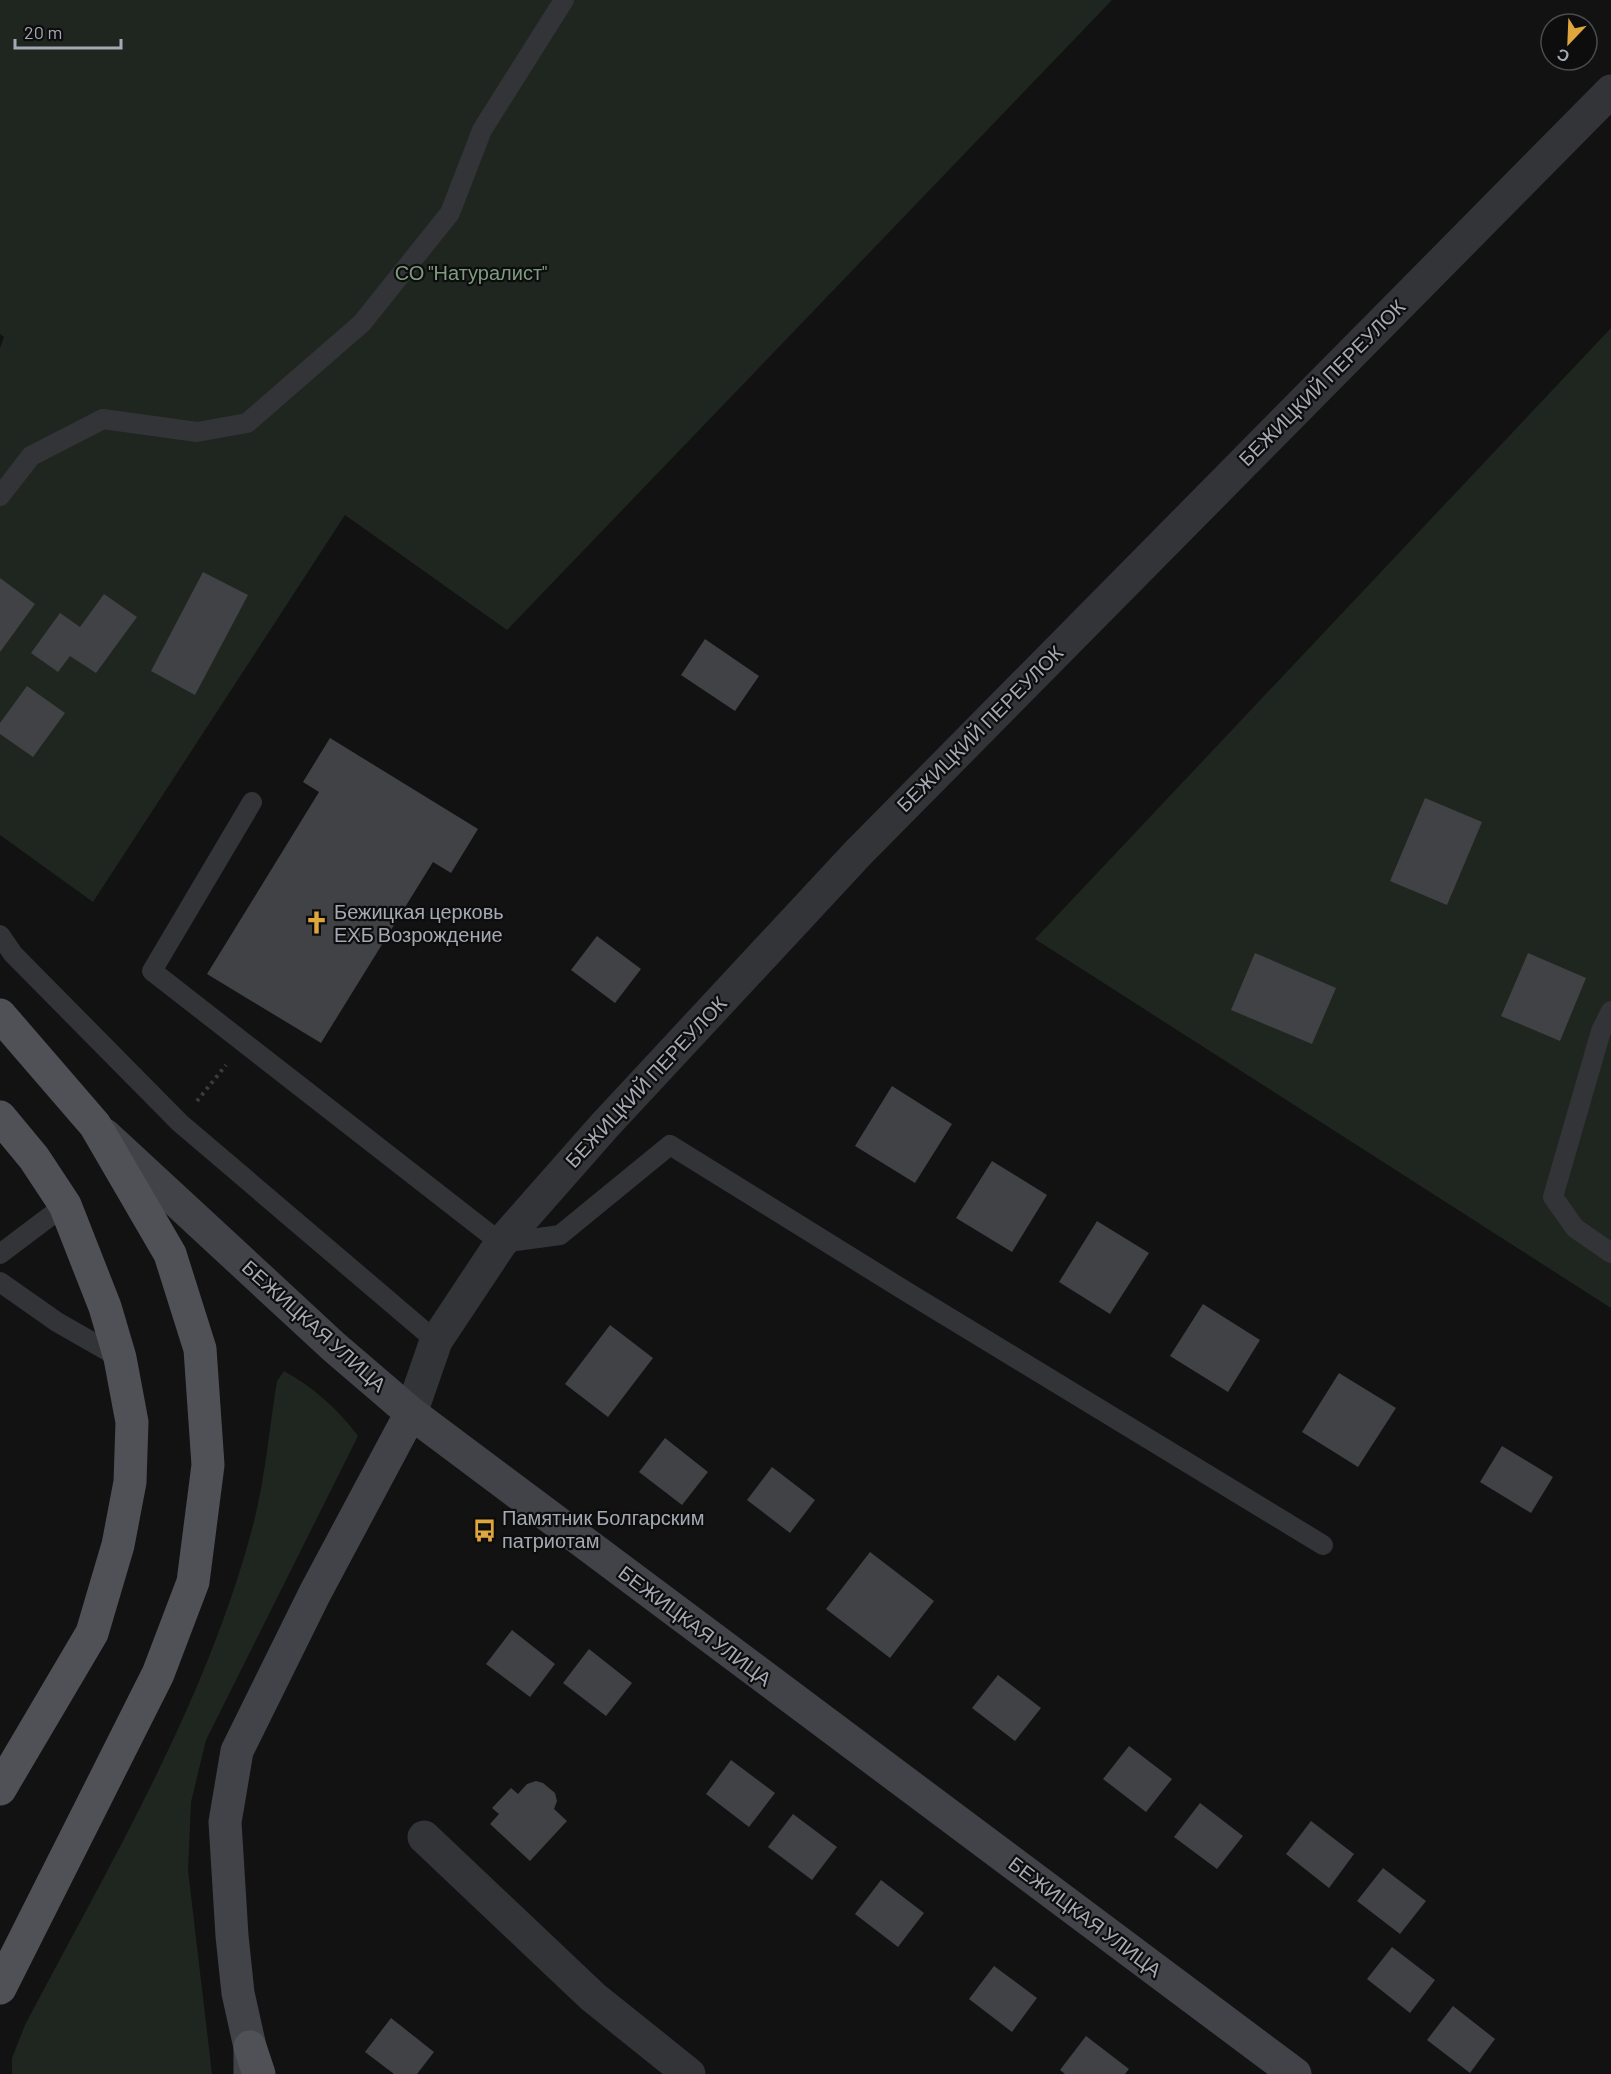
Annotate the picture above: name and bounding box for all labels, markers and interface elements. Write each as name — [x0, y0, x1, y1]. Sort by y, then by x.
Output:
scale bar — [15, 12, 122, 50]
north arrow — [1539, 12, 1599, 72]
text: 20 m — [24, 21, 62, 43]
text: С — [1554, 45, 1572, 67]
park label: СО "Натуралист" — [395, 260, 547, 284]
street label: БЕЖИЦКИЙ ПЕРЕУЛОК — [1233, 294, 1410, 470]
street label: БЕЖИЦКИЙ ПЕРЕУЛОК — [891, 640, 1068, 816]
place label: Бежицкая церковь ЕХБ Возрождение — [334, 899, 504, 946]
church icon: Бежицкая церковь ЕХБ Возрождение — [303, 910, 329, 936]
street label: БЕЖИЦКИЙ ПЕРЕУЛОК — [560, 991, 731, 1172]
street label: БЕЖИЦКАЯ УЛИЦА — [238, 1254, 392, 1397]
place label: Памятник Болгарским патриотам — [502, 1505, 704, 1552]
bus stop icon: Памятник Болгарским патриотам — [471, 1517, 497, 1543]
street label: БЕЖИЦКАЯ УЛИЦА — [614, 1560, 777, 1691]
street label: БЕЖИЦКАЯ УЛИЦА — [1004, 1851, 1167, 1982]

